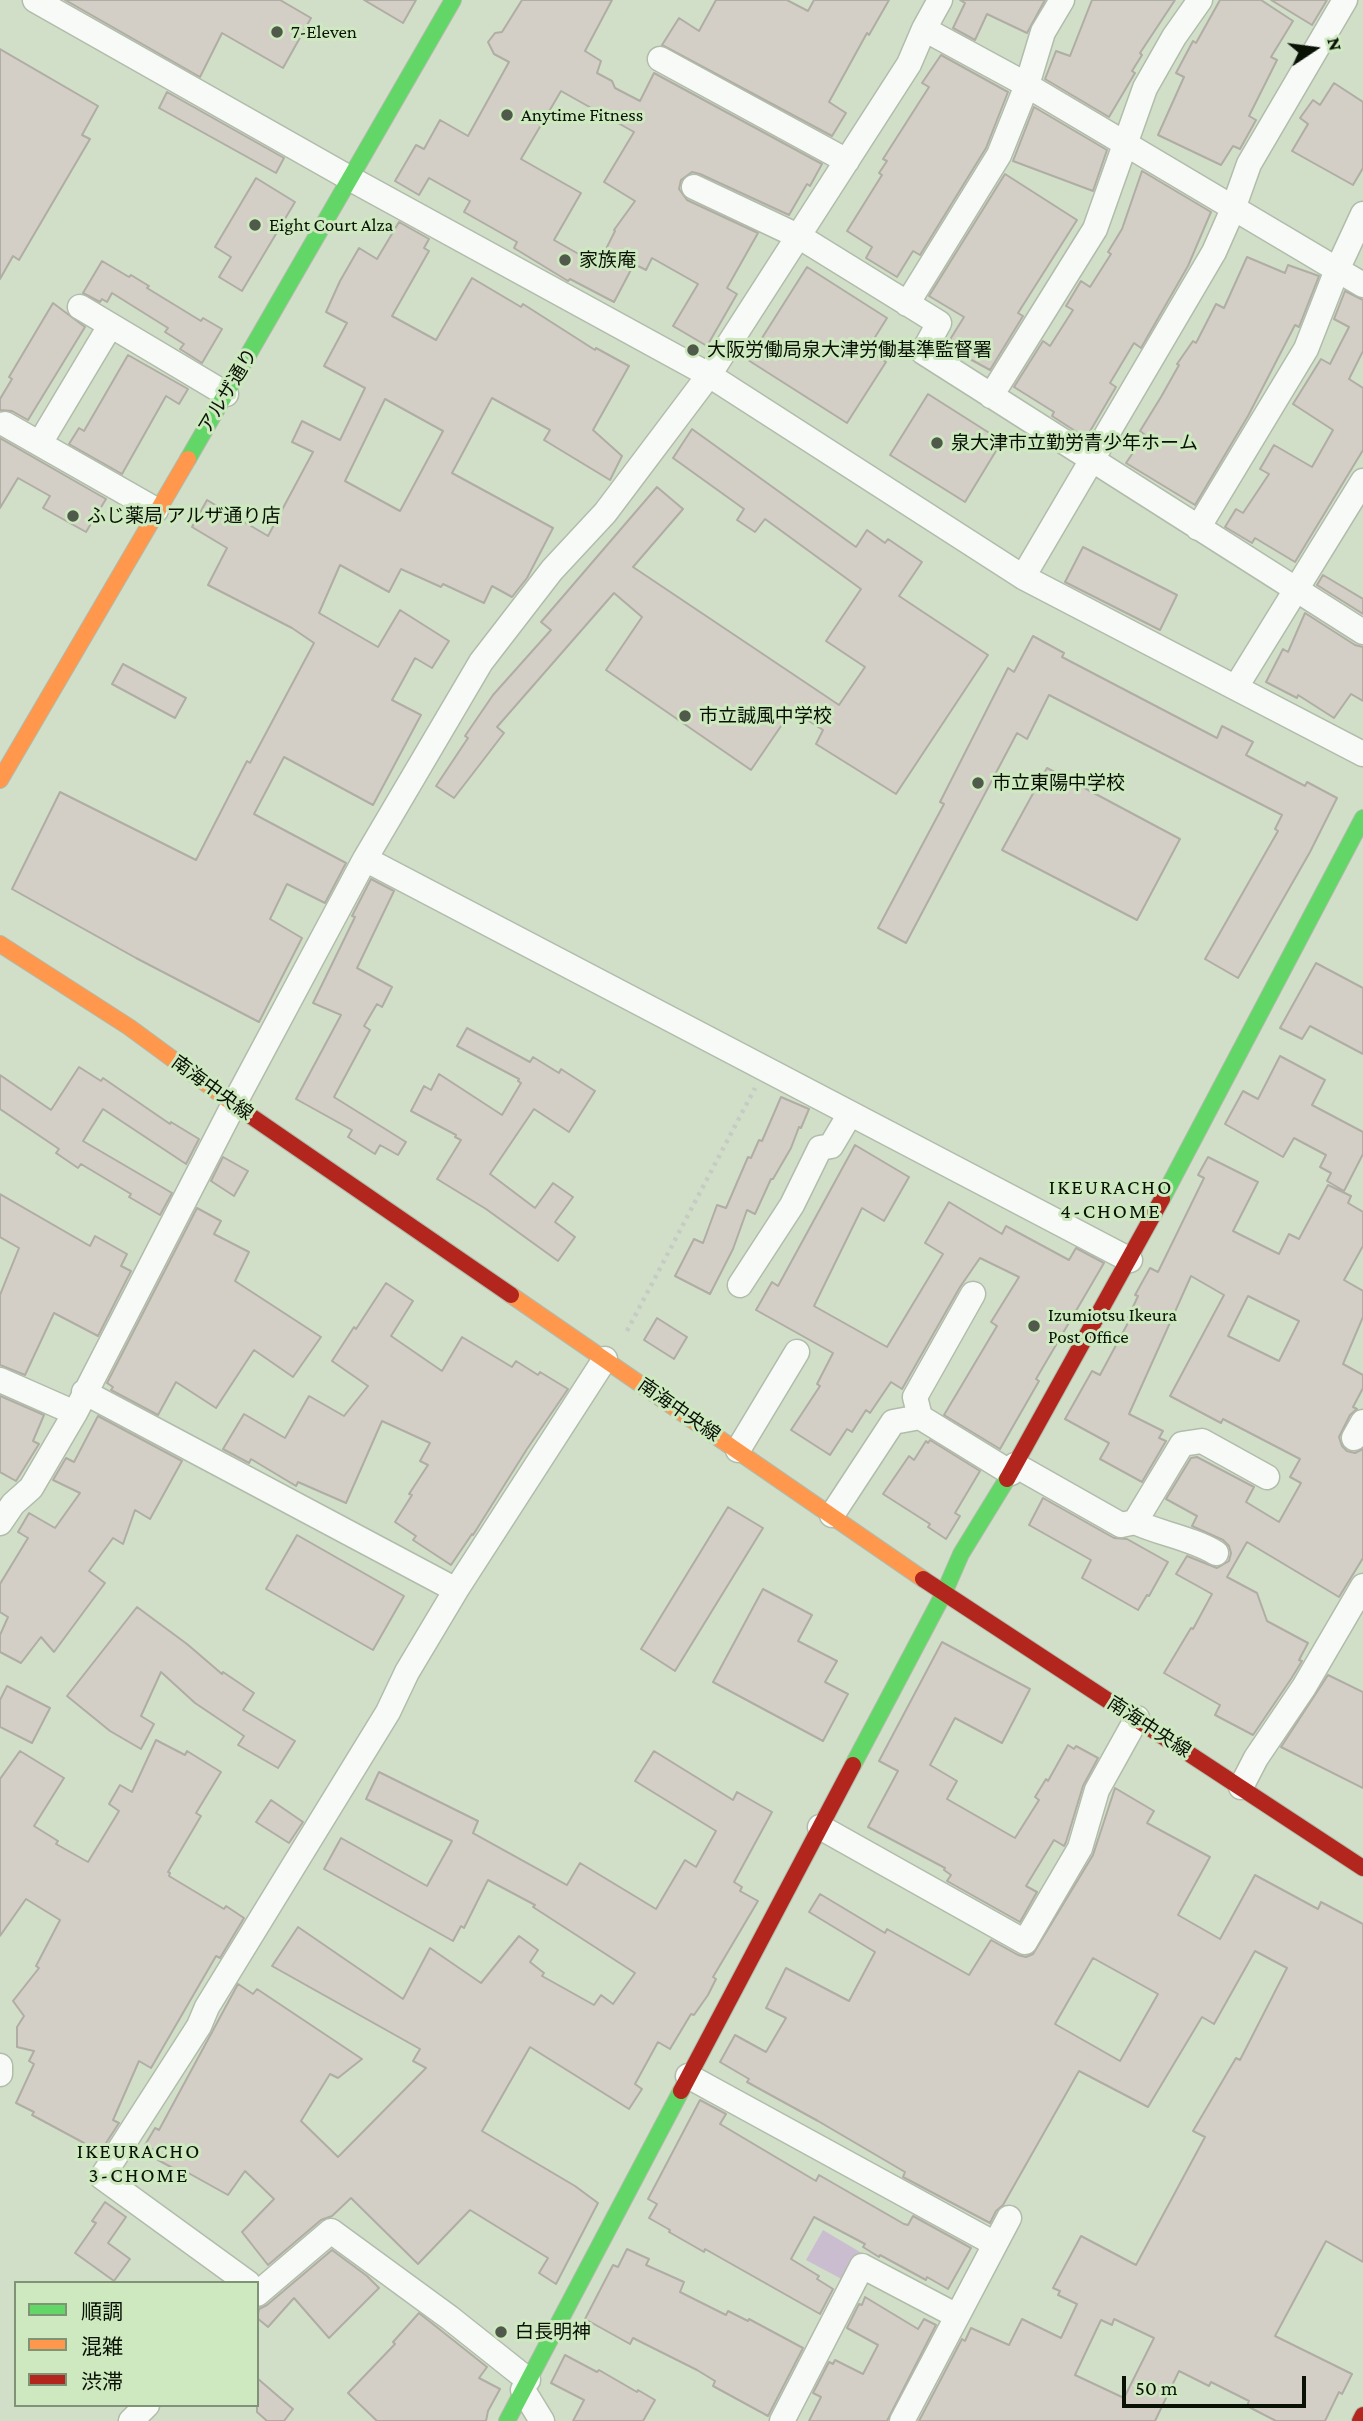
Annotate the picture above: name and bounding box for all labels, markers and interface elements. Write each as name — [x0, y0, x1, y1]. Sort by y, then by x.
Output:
north arrow — [1279, 14, 1349, 84]
place label: 7-Eleven — [291, 21, 357, 43]
marker: 7-Eleven — [269, 24, 285, 40]
text: N — [1323, 35, 1347, 53]
place label: Anytime Fitness — [521, 104, 643, 126]
marker: Anytime Fitness — [499, 107, 515, 123]
place label: Eight Court Alza — [269, 214, 393, 236]
marker: Eight Court Alza — [247, 217, 263, 233]
place label: 家族庵 — [579, 249, 636, 271]
marker: 家族庵 — [557, 252, 573, 268]
place label: 大阪労働局泉大津労働基準監督署 — [707, 339, 992, 361]
marker: 大阪労働局泉大津労働基準監督署 — [685, 342, 701, 358]
street label: アルザ通り — [194, 344, 262, 438]
place label: 泉大津市立勤労青少年ホーム — [951, 432, 1198, 454]
marker: 泉大津市立勤労青少年ホーム — [929, 435, 945, 451]
place label: ふじ薬局 アルザ通り店 — [87, 505, 281, 527]
marker: ふじ薬局 アルザ通り店 — [65, 508, 81, 524]
place label: 市立誠風中学校 — [699, 705, 832, 727]
marker: 市立誠風中学校 — [677, 708, 693, 724]
place label: 市立東陽中学校 — [992, 772, 1125, 794]
marker: 市立東陽中学校 — [970, 775, 986, 791]
street label: 南海中央線 — [167, 1051, 257, 1125]
district label: IKEURACHO 4-CHOME — [1050, 1175, 1172, 1225]
place label: Izumiotsu Ikeura Post Office — [1048, 1304, 1177, 1348]
marker: Izumiotsu Ikeura Post Office — [1026, 1318, 1042, 1334]
street label: 南海中央線 — [634, 1373, 724, 1447]
street label: 南海中央線 — [1103, 1692, 1195, 1762]
district label: IKEURACHO 3-CHOME — [78, 2139, 200, 2189]
legend — [14, 2281, 259, 2407]
text: 順調 — [81, 2300, 123, 2324]
place label: 白長明神 — [515, 2321, 591, 2343]
marker: 白長明神 — [493, 2324, 509, 2340]
text: 混雑 — [81, 2335, 123, 2359]
scale bar — [1125, 2362, 1309, 2406]
text: 渋滞 — [81, 2370, 123, 2394]
text: 50 m — [1135, 2376, 1178, 2400]

